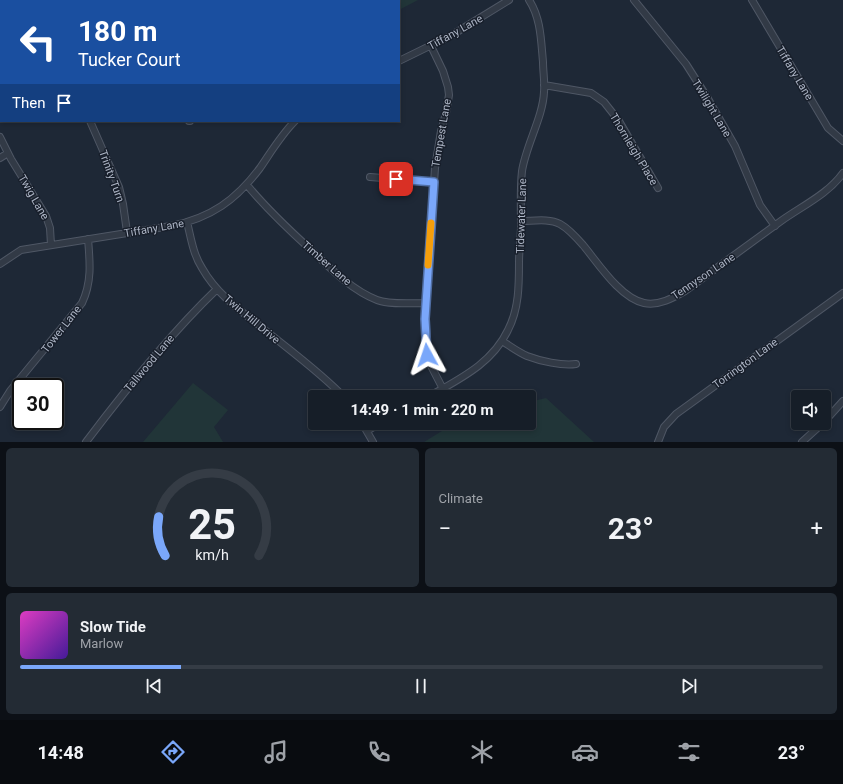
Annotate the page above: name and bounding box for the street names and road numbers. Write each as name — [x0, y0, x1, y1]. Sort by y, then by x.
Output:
street label: Tiffany Lane — [426, 12, 485, 53]
street label: Tiffany Lane — [773, 44, 816, 103]
street label: Twilight Lane — [689, 77, 734, 140]
street label: Tempest Lane — [429, 98, 454, 168]
street label: Thornleigh Place — [607, 111, 660, 188]
street label: Trinity Turn — [96, 148, 127, 204]
street label: Twig Lane — [15, 172, 52, 222]
street label: Tidewater Lane — [514, 178, 529, 254]
street label: Tiffany Lane — [123, 217, 185, 240]
street label: Timber Lane — [299, 238, 354, 288]
street label: Tennyson Lane — [669, 250, 738, 302]
street label: Twin Hill Drive — [221, 292, 283, 347]
street label: Tower Lane — [39, 303, 84, 356]
street label: Tallwood Lane — [122, 332, 177, 395]
street label: Torrington Lane — [710, 335, 780, 391]

